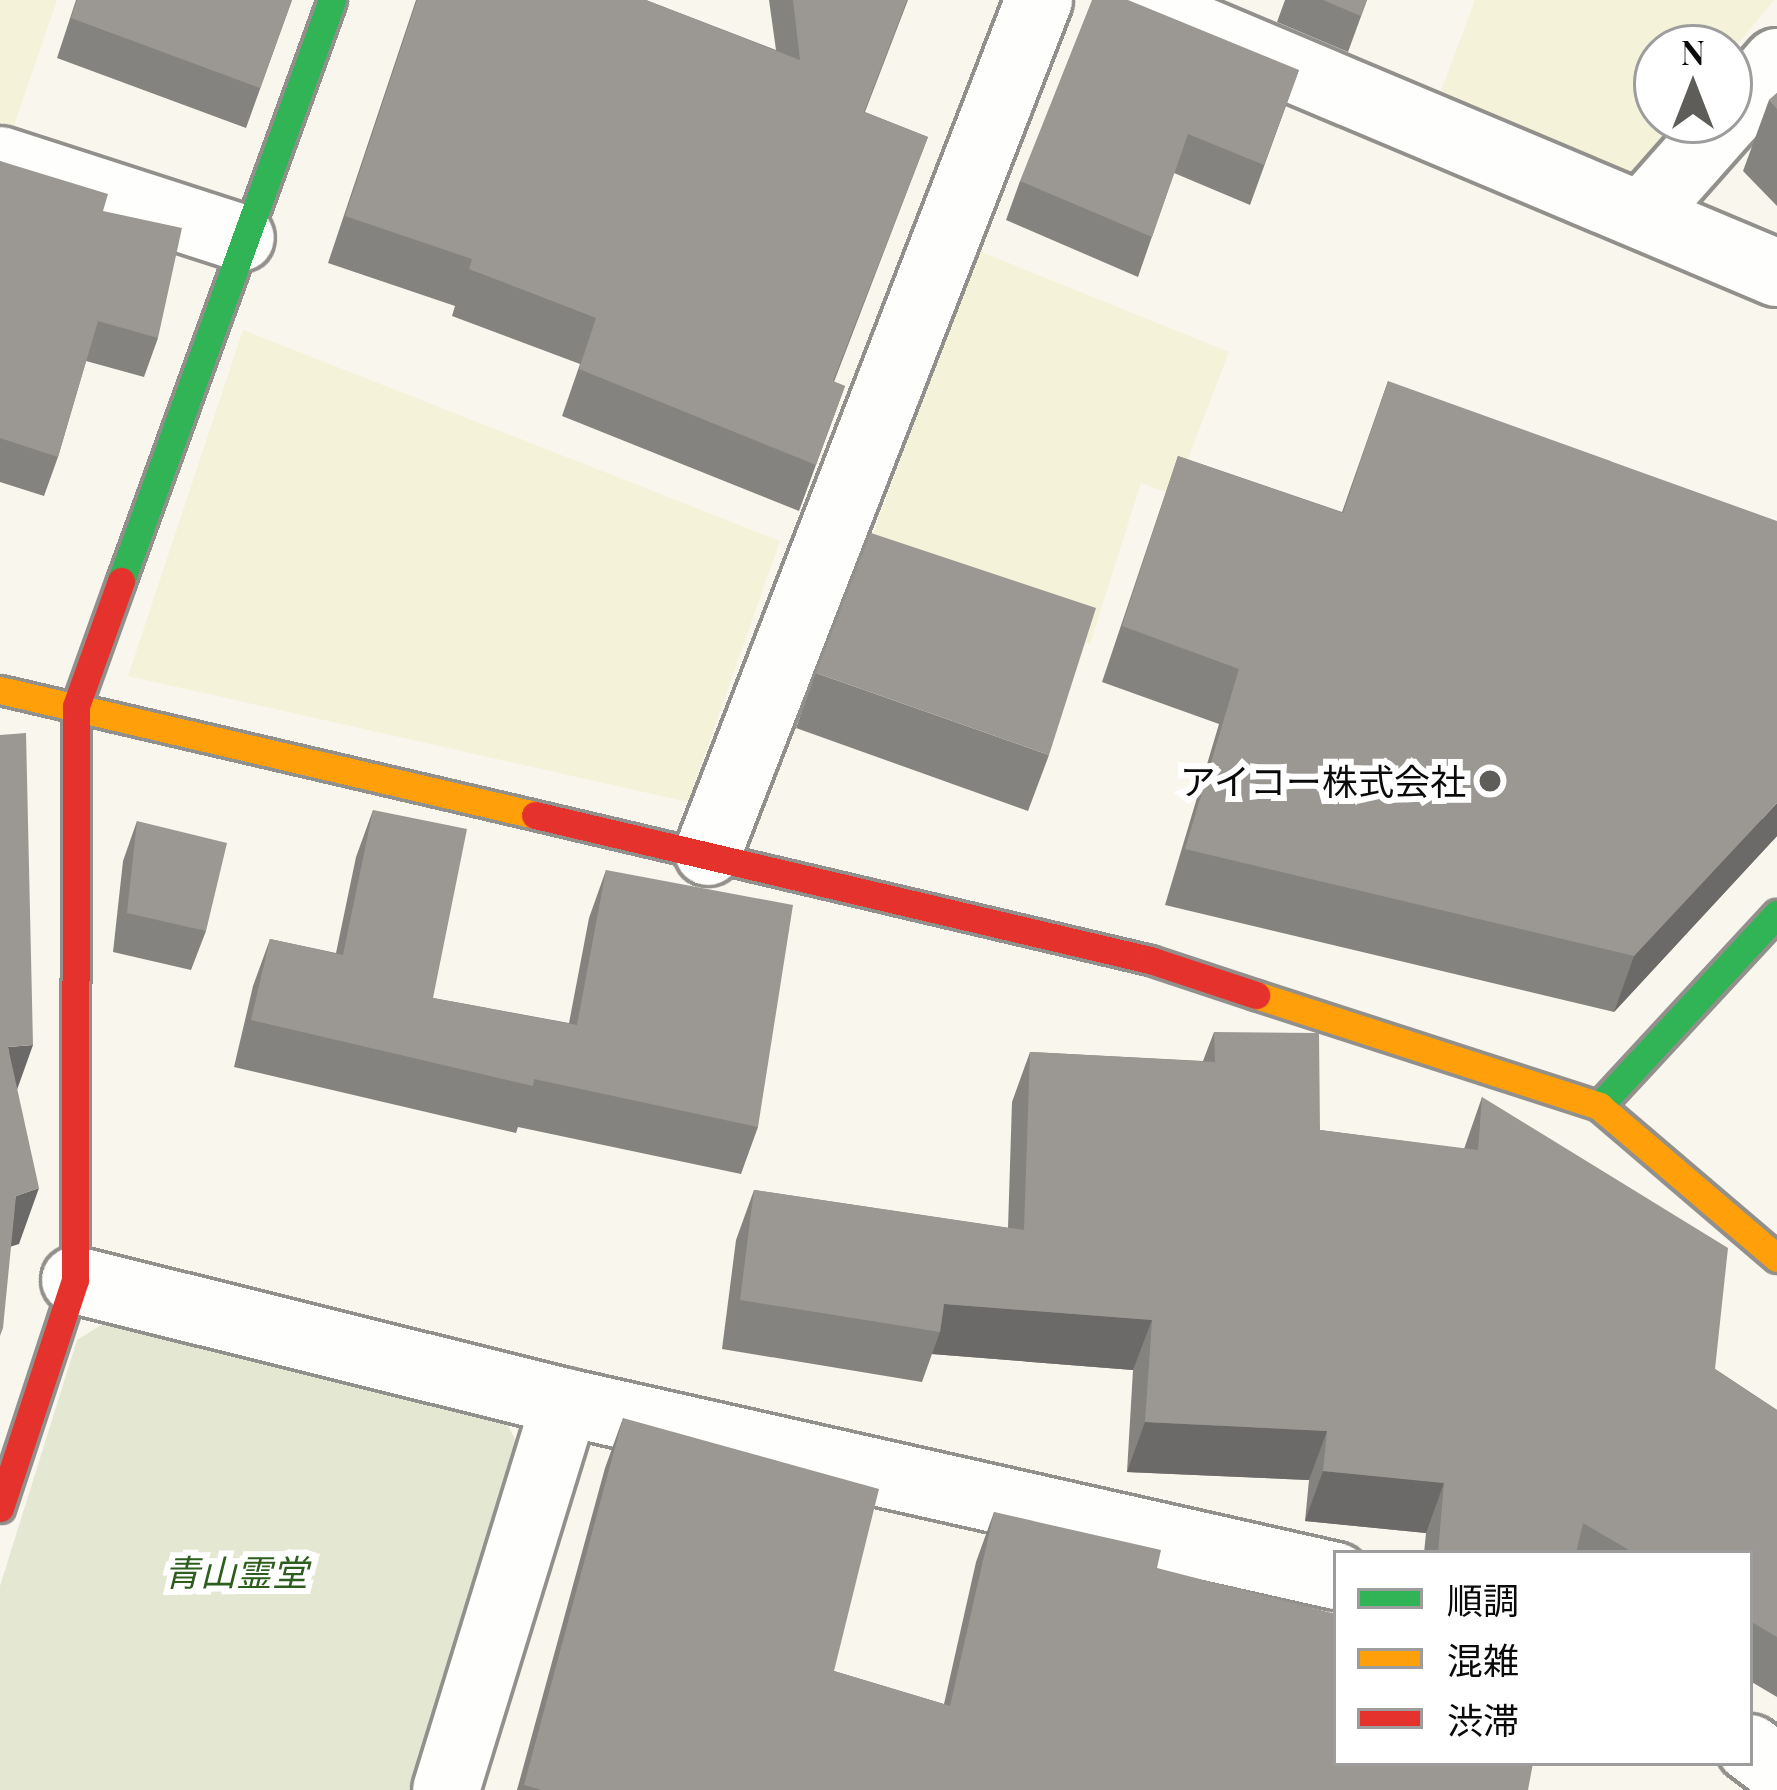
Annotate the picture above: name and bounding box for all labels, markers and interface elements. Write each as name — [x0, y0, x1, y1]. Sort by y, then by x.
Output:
north arrow — [1633, 24, 1753, 144]
text: N — [1681, 29, 1705, 73]
place label: アイコー株式会社 — [1178, 759, 1466, 803]
marker: アイコー株式会社 — [1477, 768, 1503, 794]
park label: 青山霊堂 — [164, 1550, 308, 1594]
legend — [1333, 1550, 1753, 1766]
text: 順調 — [1447, 1575, 1519, 1623]
text: 混雑 — [1447, 1635, 1519, 1683]
text: 渋滞 — [1447, 1695, 1519, 1743]

